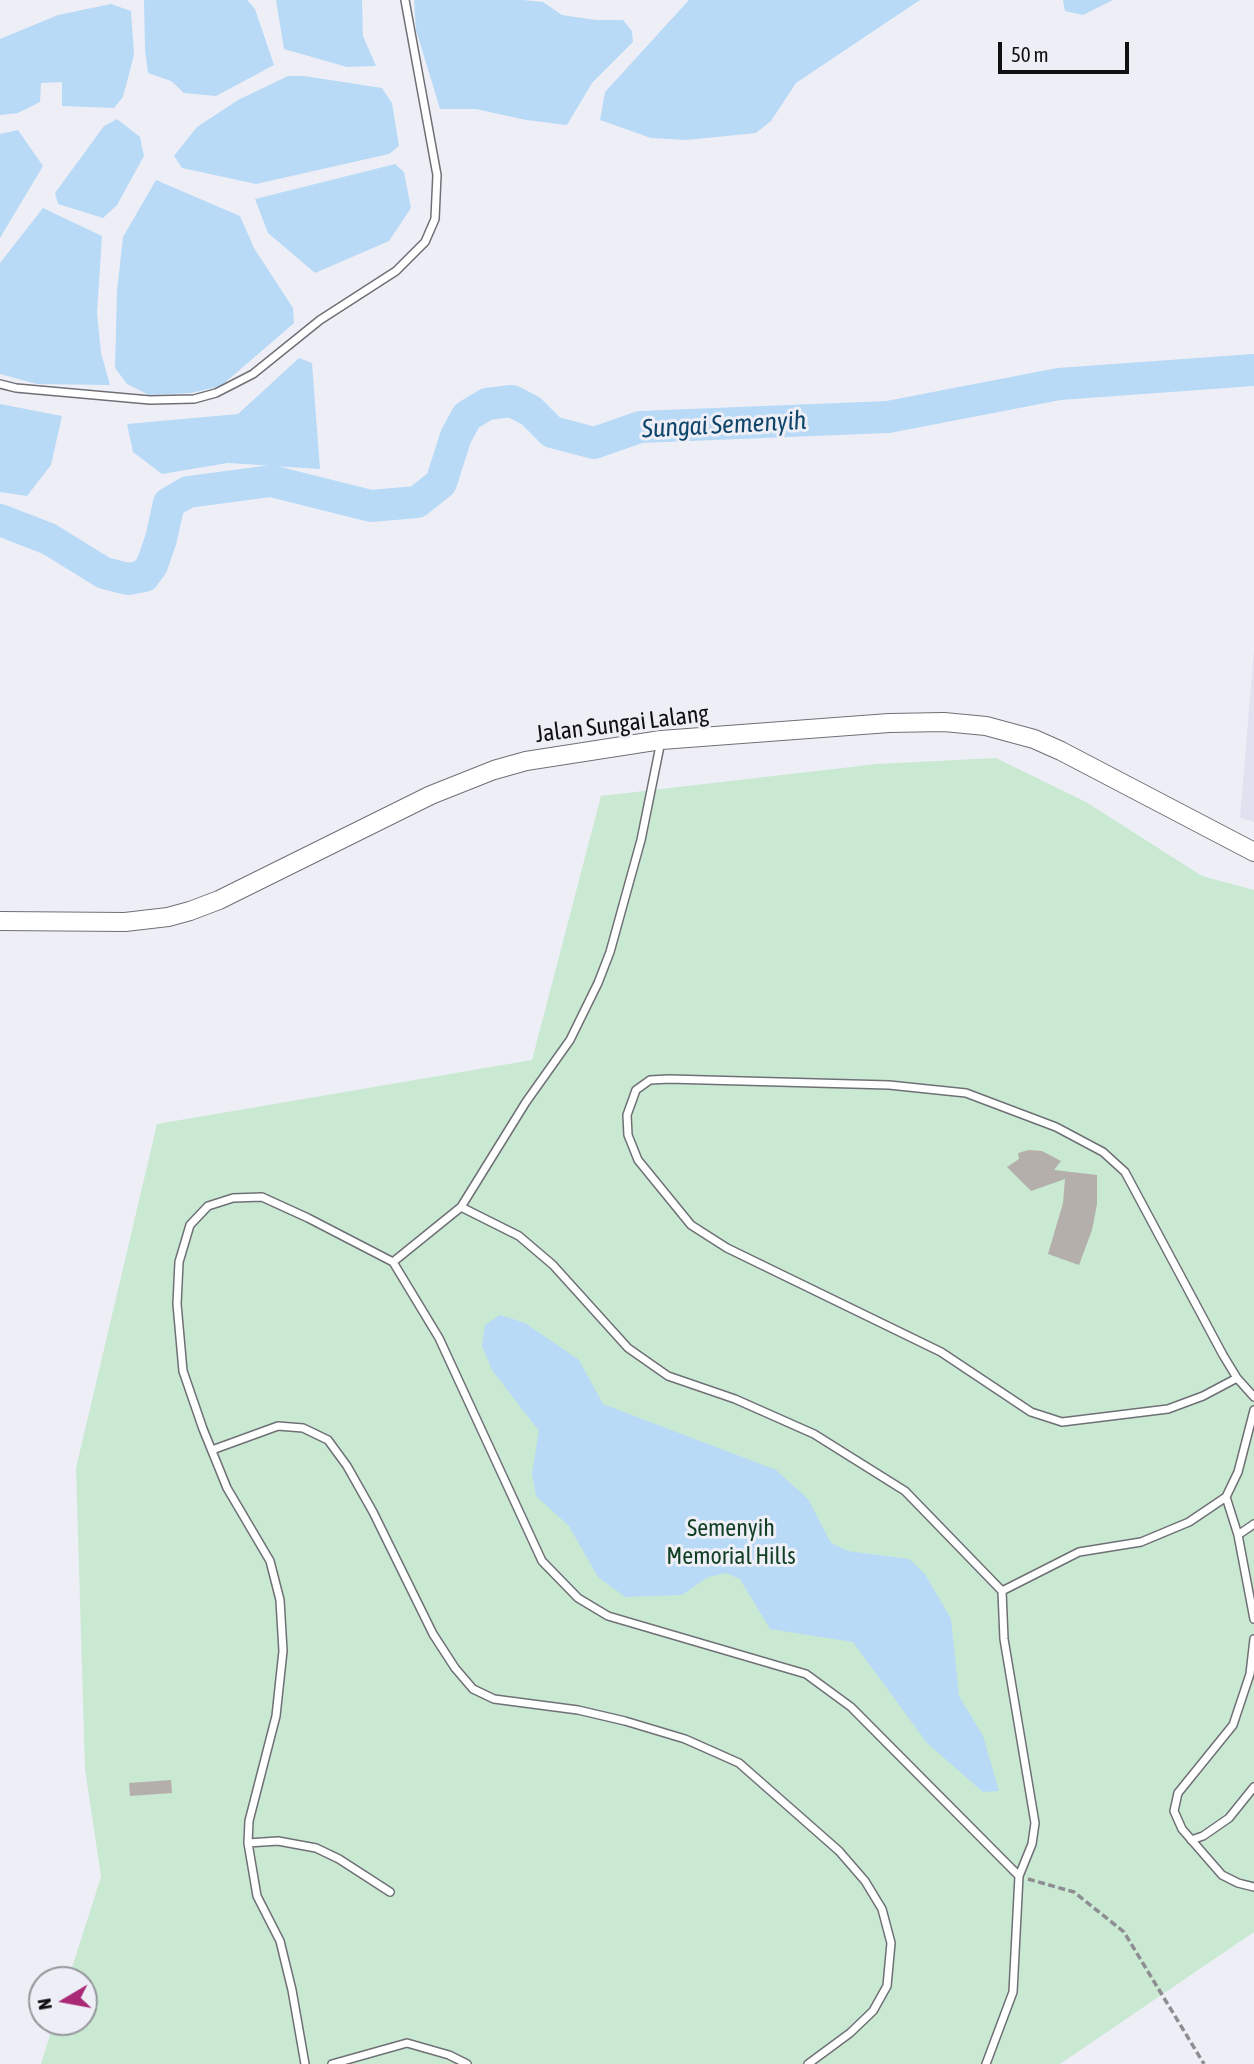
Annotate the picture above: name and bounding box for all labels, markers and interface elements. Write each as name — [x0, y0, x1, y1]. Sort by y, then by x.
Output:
scale bar — [1002, 28, 1133, 72]
text: 50 m — [1011, 42, 1049, 66]
water label: Sungai Semenyih — [641, 405, 807, 445]
street label: Jalan Sungai Lalang — [534, 699, 710, 749]
park label: Semenyih Memorial Hills — [666, 1514, 796, 1570]
north arrow — [28, 1966, 98, 2036]
text: N — [32, 1997, 56, 2012]

